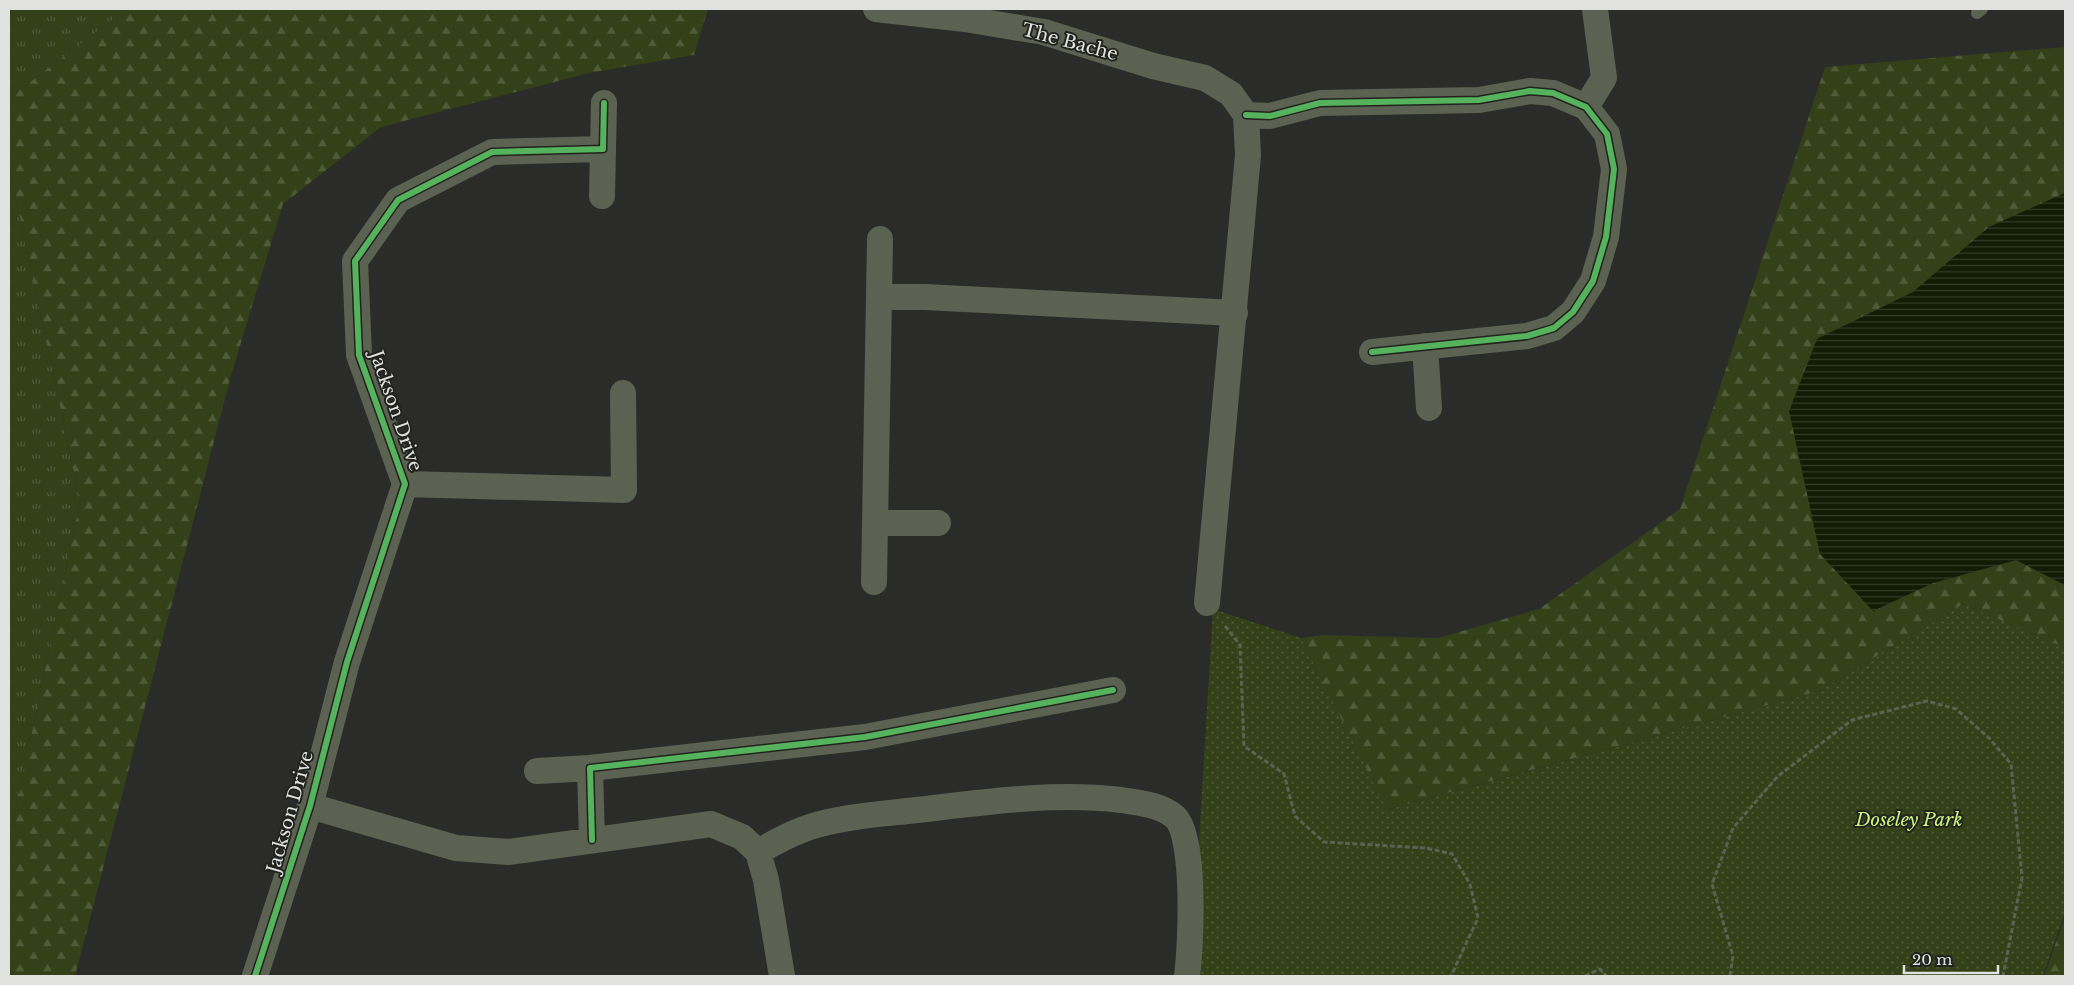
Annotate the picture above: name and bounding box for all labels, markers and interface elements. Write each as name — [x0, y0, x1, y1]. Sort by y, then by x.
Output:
street label: The Bache — [1020, 19, 1120, 65]
street label: Jackson Drive — [364, 346, 427, 474]
street label: Jackson Drive — [261, 748, 318, 878]
park label: Doseley Park — [1855, 809, 1962, 831]
scale bar — [1904, 942, 1998, 974]
text: 20 m — [1912, 950, 1952, 969]

